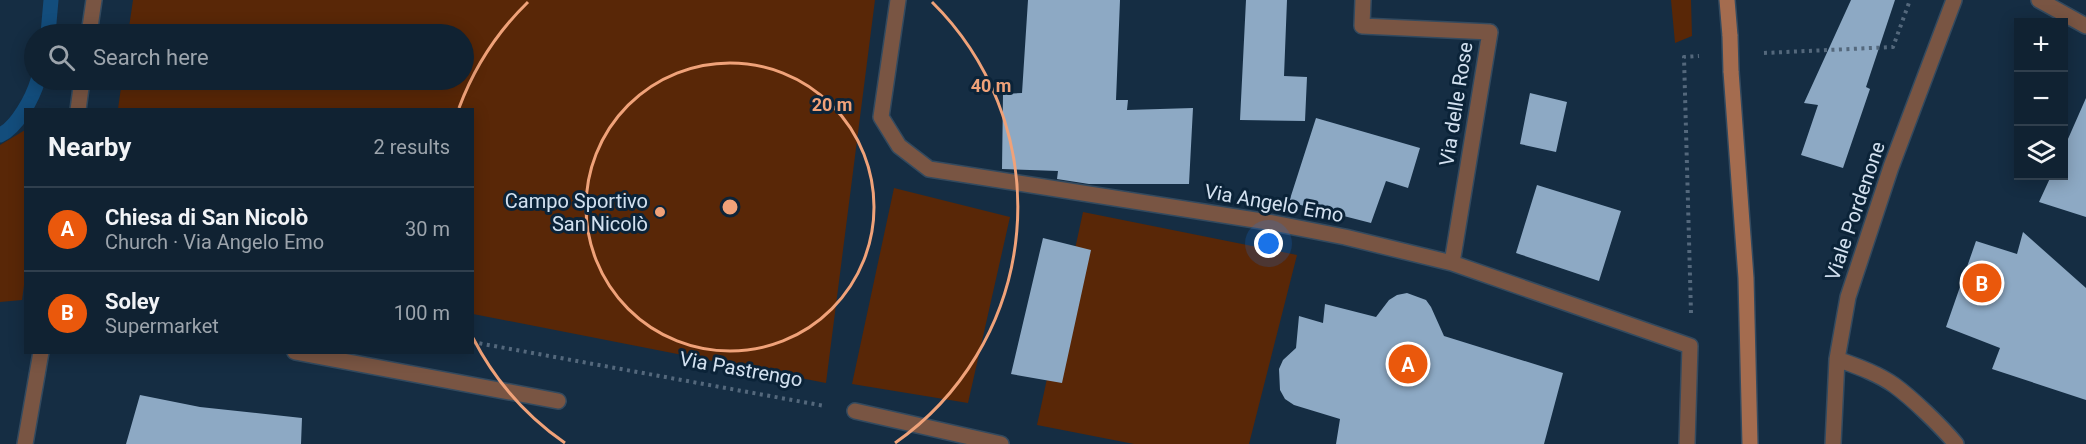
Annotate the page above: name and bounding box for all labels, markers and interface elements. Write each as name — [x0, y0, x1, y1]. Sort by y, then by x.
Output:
map controls — [2014, 18, 2068, 180]
button: + — [2014, 18, 2068, 72]
search box — [24, 24, 474, 90]
street label: Via delle Rose — [1434, 40, 1478, 168]
icon: search — [45, 41, 78, 74]
text: Search here — [93, 45, 209, 70]
button: − — [2014, 72, 2068, 126]
text: 40 m — [971, 75, 1011, 96]
text: 20 m — [812, 94, 852, 115]
button: layers — [2014, 126, 2068, 180]
text: Nearby — [48, 132, 131, 162]
text: 2 results — [374, 135, 450, 159]
street label: Viale Pordenone — [1820, 138, 1890, 284]
street label: Via Angelo Emo — [1203, 179, 1345, 227]
place label: Campo Sportivo San Nicolò — [505, 189, 648, 236]
centre of rings — [720, 197, 740, 217]
text: Chiesa di San Nicolò — [105, 205, 308, 230]
marker: Campo Sportivo San Nicolò — [653, 205, 667, 219]
text: A — [61, 217, 74, 241]
text: 30 m — [405, 217, 450, 241]
your location — [1254, 229, 1283, 258]
text: Church · Via Angelo Emo — [105, 230, 324, 254]
pin: B — [1962, 260, 2002, 306]
text: Soley — [105, 289, 160, 314]
text: B — [61, 301, 74, 325]
text: 100 m — [394, 301, 450, 325]
text: Supermarket — [105, 314, 219, 338]
pin: A — [1388, 342, 1428, 386]
street label: Via Pastrengo — [678, 346, 804, 392]

